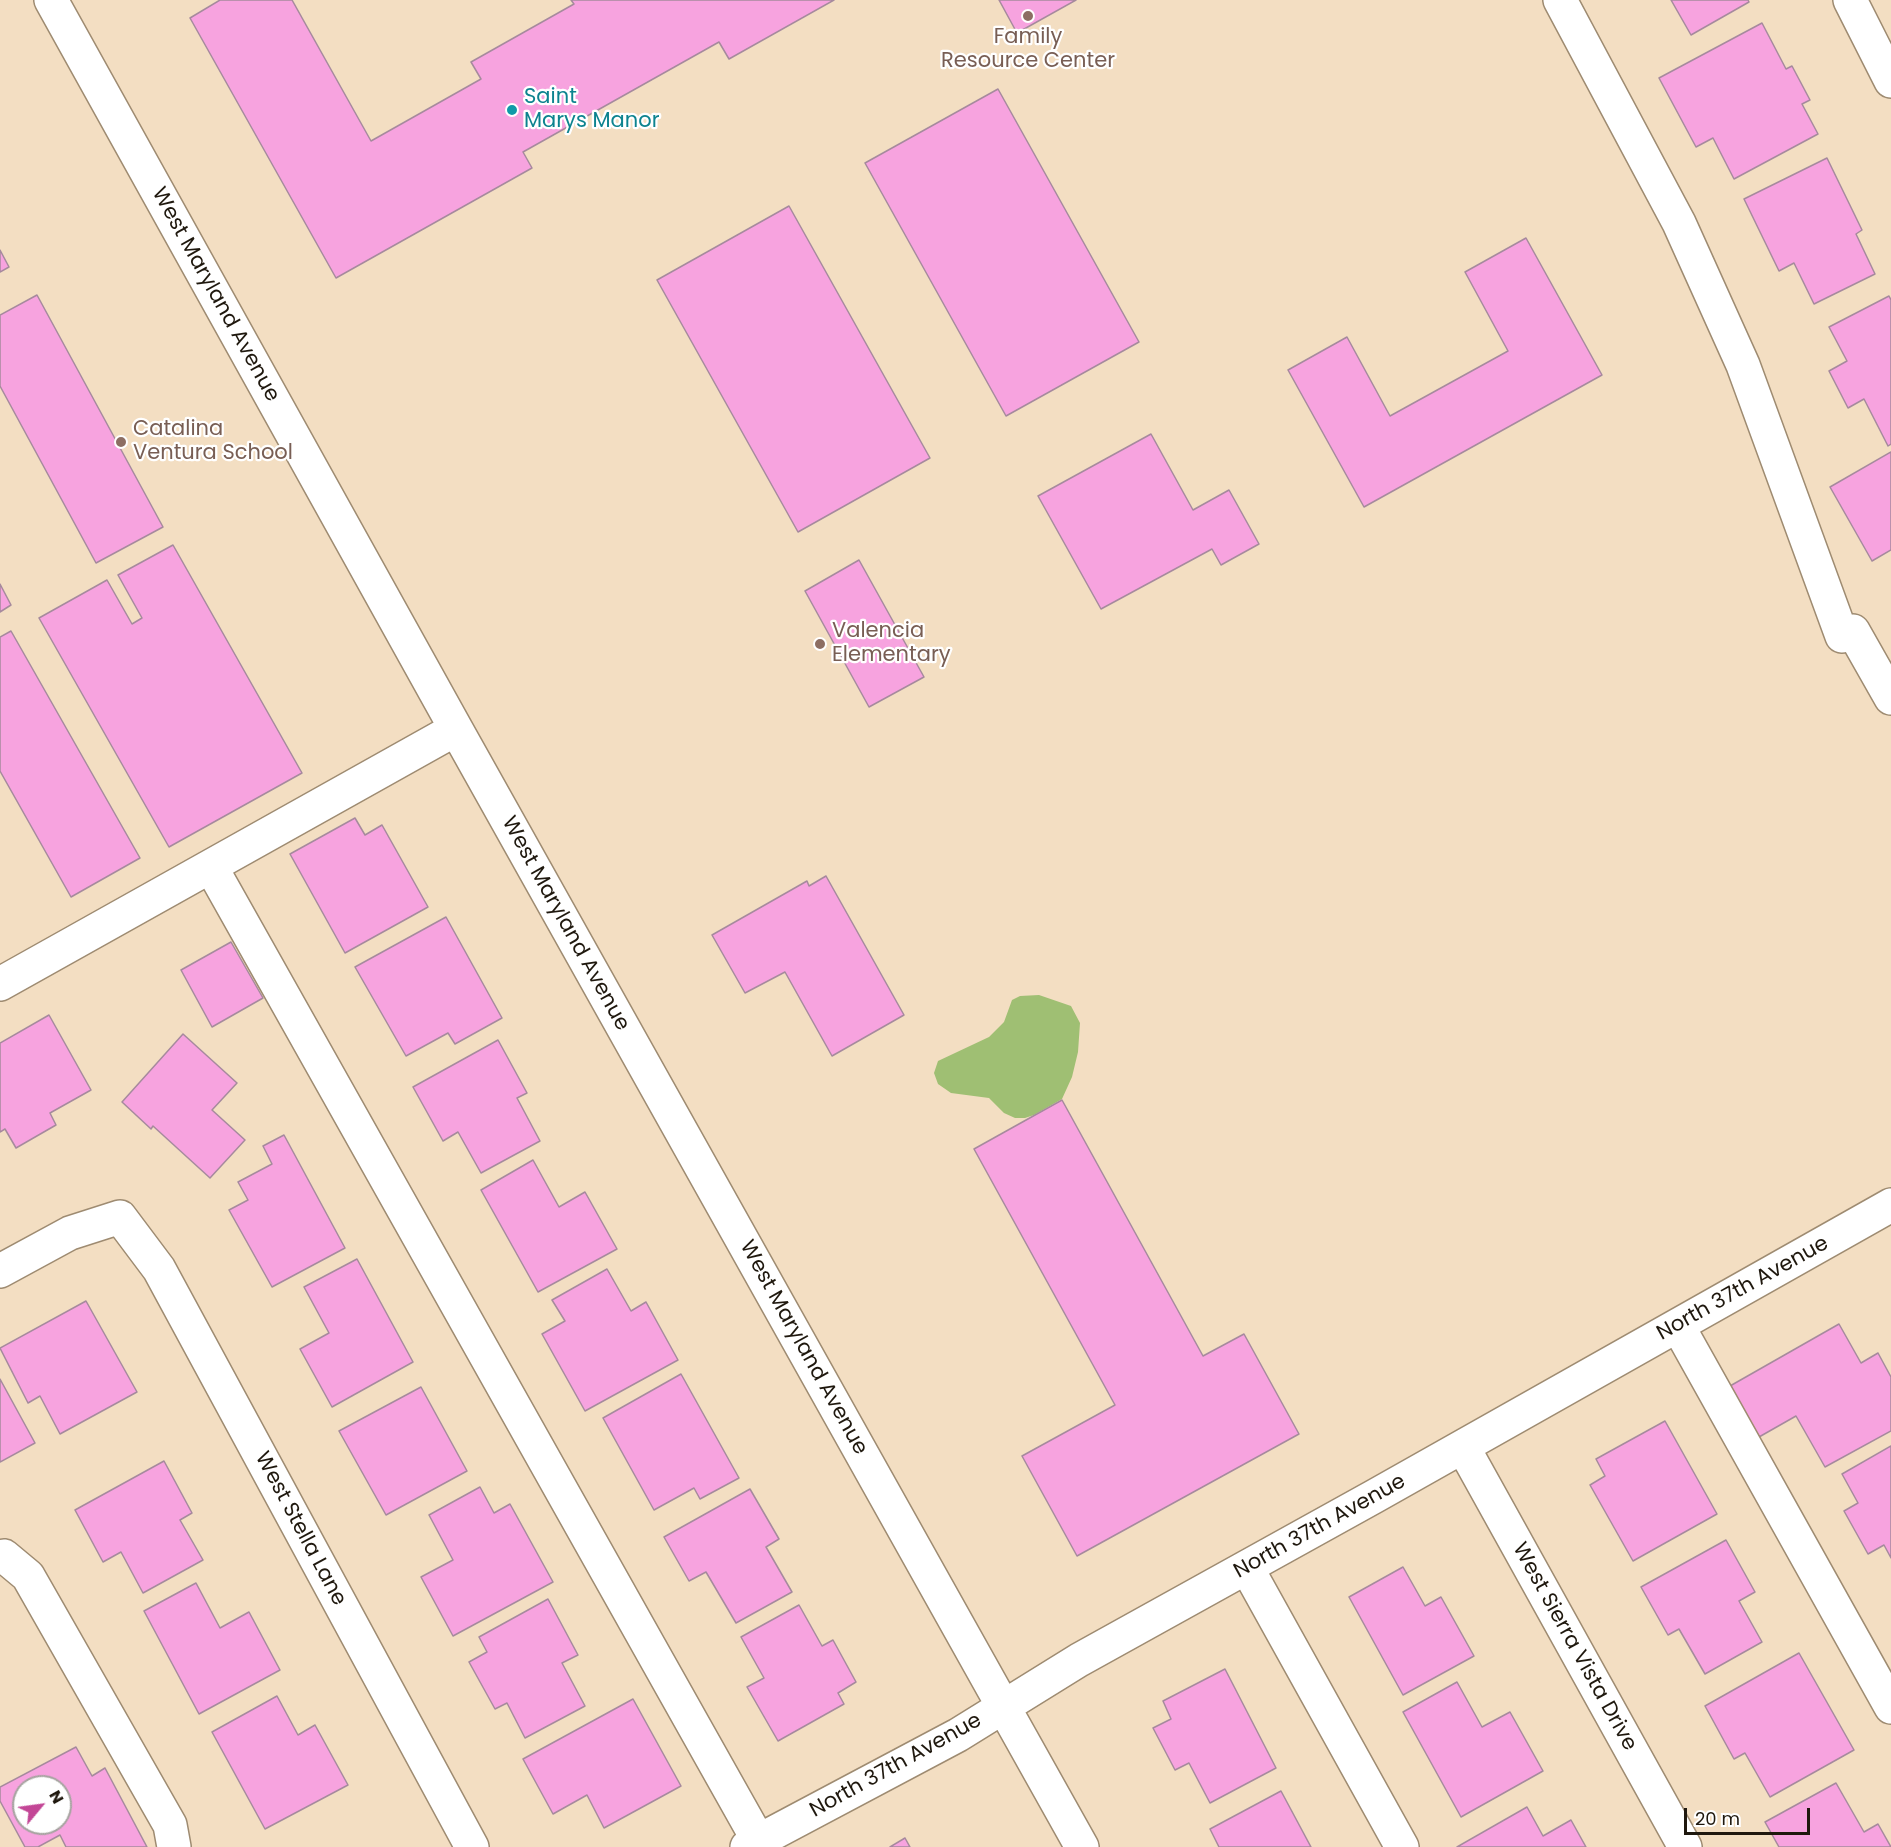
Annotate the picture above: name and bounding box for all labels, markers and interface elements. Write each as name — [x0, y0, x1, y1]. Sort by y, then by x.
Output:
marker: Family Resource Center — [1021, 9, 1035, 23]
place label: Family Resource Center — [941, 25, 1115, 75]
place label: Saint Marys Manor — [524, 85, 659, 135]
marker: Saint Marys Manor — [505, 103, 519, 117]
street label: West Maryland Avenue — [146, 183, 284, 407]
place label: Catalina Ventura School — [133, 417, 293, 467]
marker: Catalina Ventura School — [114, 435, 128, 449]
place label: Valencia Elementary — [832, 619, 951, 669]
marker: Valencia Elementary — [813, 637, 827, 651]
street label: West Maryland Avenue — [496, 812, 634, 1036]
street label: North 37th Avenue — [1653, 1231, 1833, 1347]
street label: West Maryland Avenue — [734, 1236, 872, 1460]
street label: West Stella Lane — [249, 1448, 351, 1610]
street label: North 37th Avenue — [1230, 1469, 1410, 1585]
street label: West Sierra Vista Drive — [1506, 1539, 1642, 1755]
street label: North 37th Avenue — [806, 1708, 986, 1824]
north arrow — [12, 1775, 72, 1835]
text: N — [43, 1786, 69, 1808]
scale bar — [1687, 1796, 1813, 1834]
text: 20 m — [1695, 1806, 1740, 1831]

